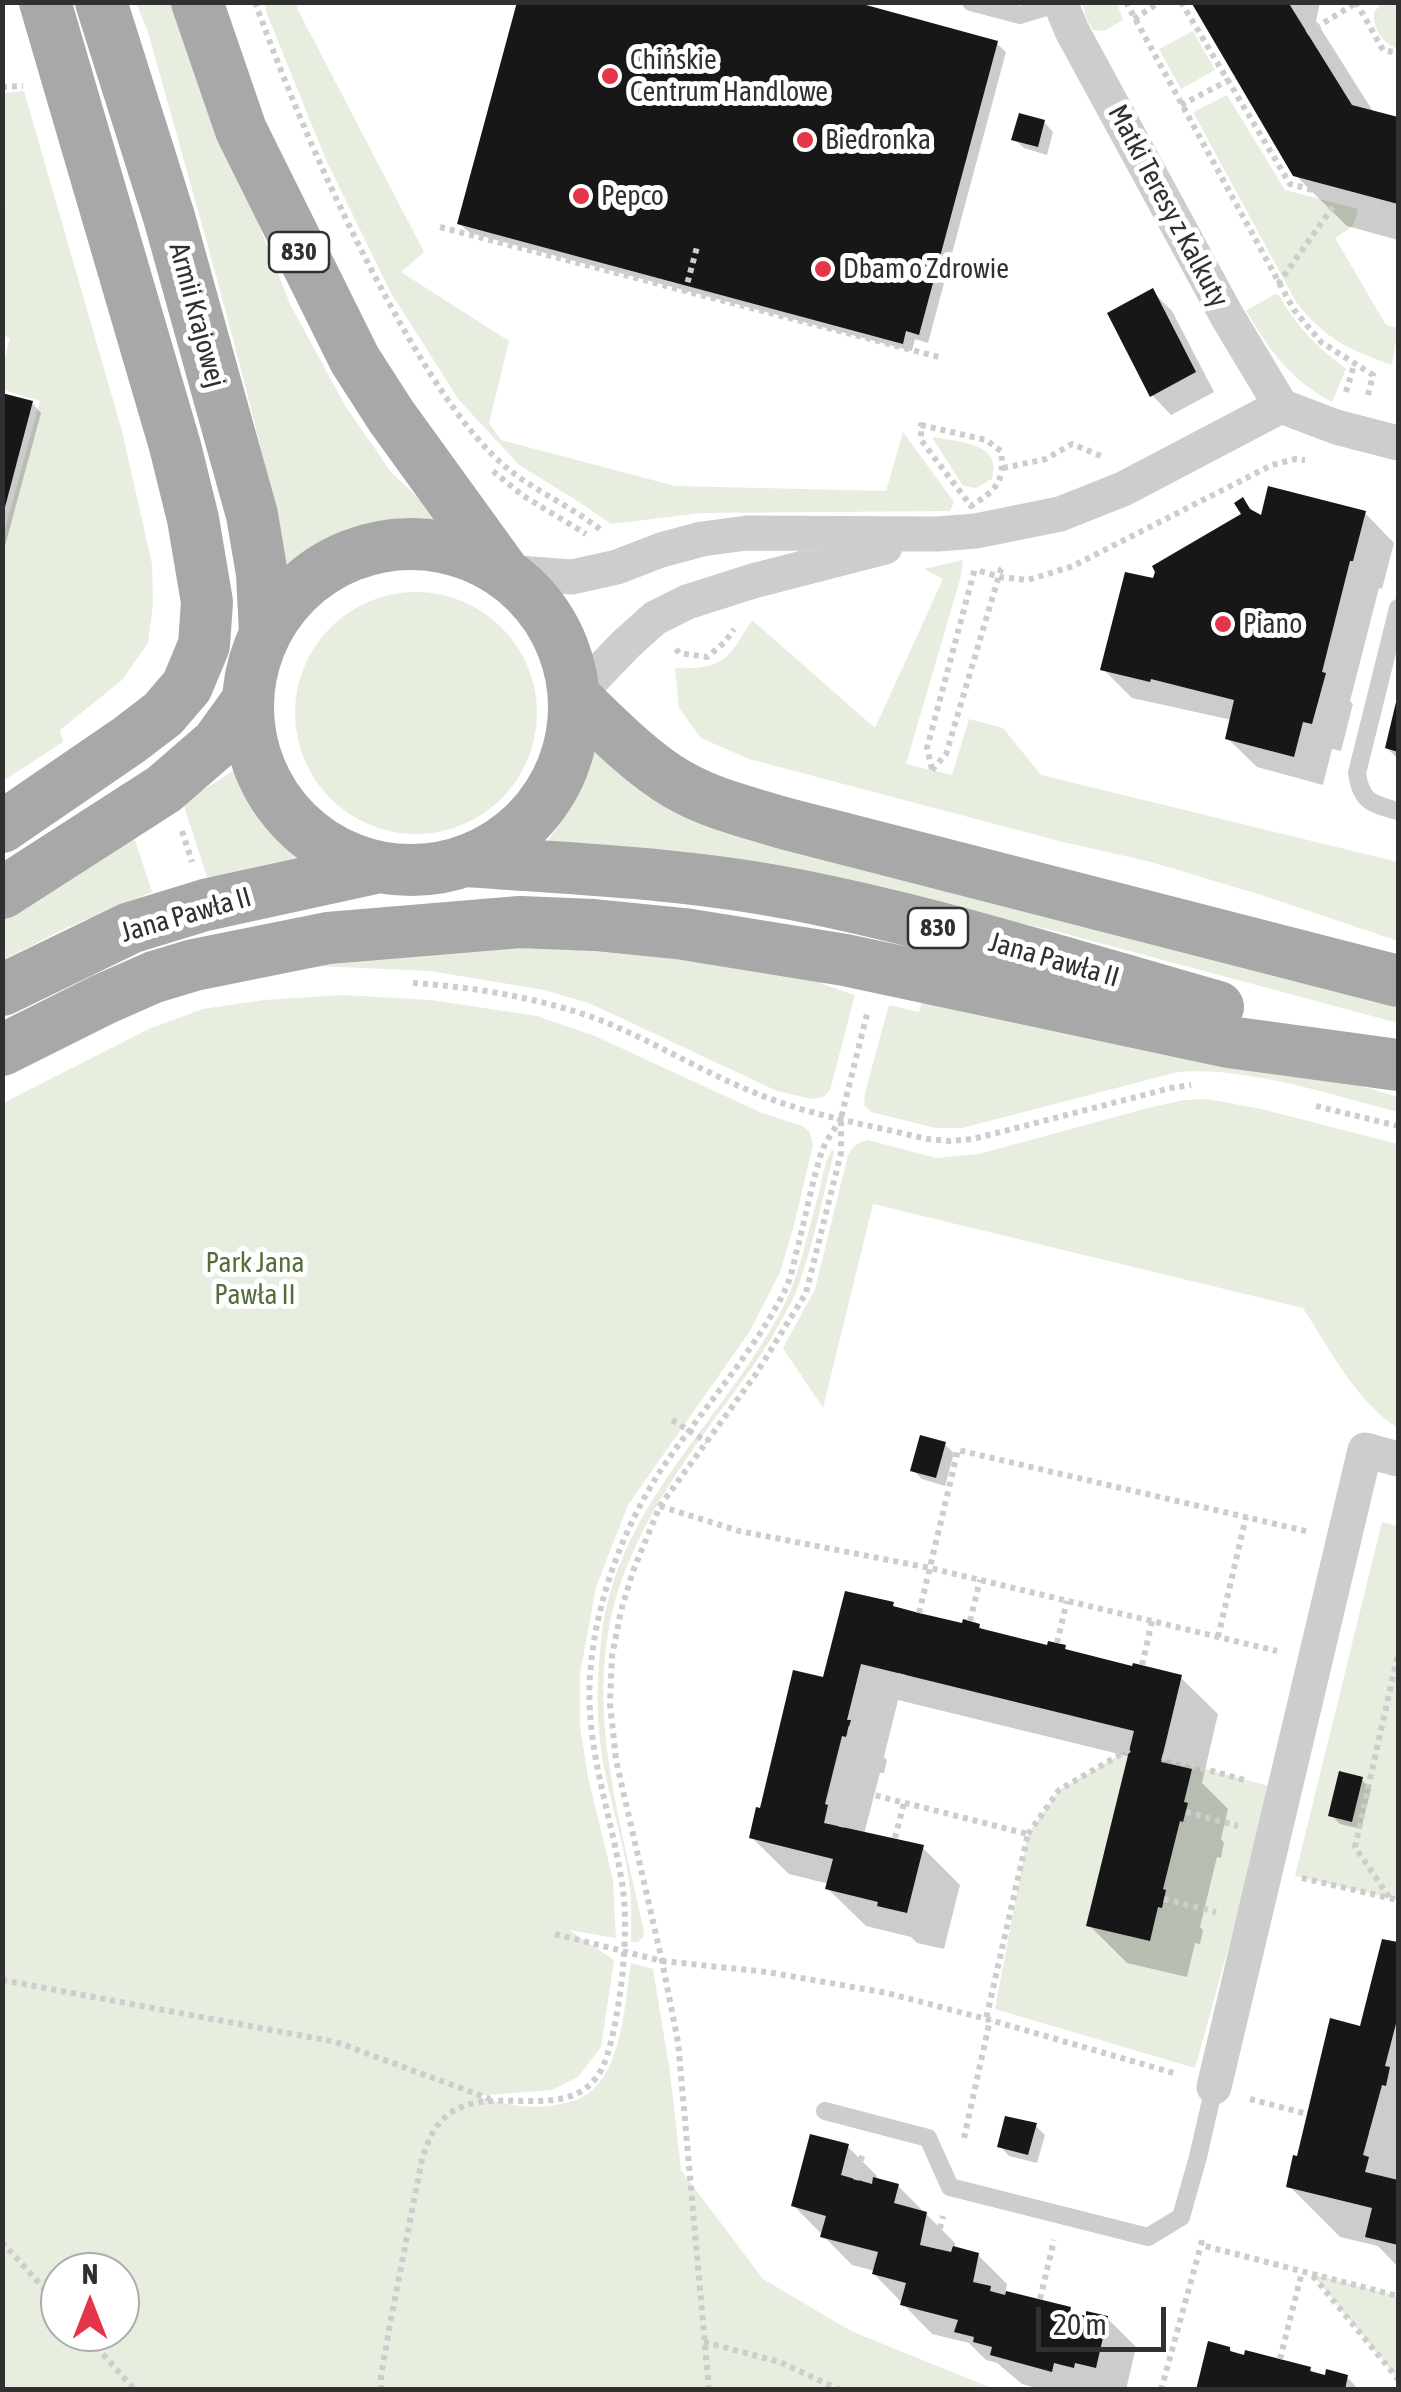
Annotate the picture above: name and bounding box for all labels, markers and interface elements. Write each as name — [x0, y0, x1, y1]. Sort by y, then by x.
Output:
place label: Chińskie Centrum Handlowe — [630, 43, 828, 109]
marker: Chińskie Centrum Handlowe — [599, 65, 621, 87]
street label: Matki Teresy z Kalkuty — [1101, 99, 1235, 313]
place label: Biedronka — [825, 123, 931, 157]
marker: Biedronka — [794, 129, 816, 151]
place label: Pepco — [601, 179, 664, 213]
marker: Pepco — [570, 185, 592, 207]
road number: 830 — [269, 232, 329, 272]
street label: Armii Krajowej — [162, 239, 232, 391]
place label: Dbam o Zdrowie — [843, 252, 1009, 286]
marker: Dbam o Zdrowie — [812, 258, 834, 280]
place label: Piano — [1243, 607, 1302, 641]
marker: Piano — [1212, 613, 1234, 635]
street label: Jana Pawła II — [117, 880, 255, 950]
road number: 830 — [908, 908, 968, 948]
street label: Jana Pawła II — [985, 925, 1123, 995]
park label: Park Jana Pawła II — [205, 1246, 305, 1312]
north arrow — [40, 2252, 140, 2352]
text: N — [82, 2258, 98, 2290]
scale bar — [1041, 2287, 1171, 2349]
text: 20 m — [1053, 2307, 1107, 2341]

